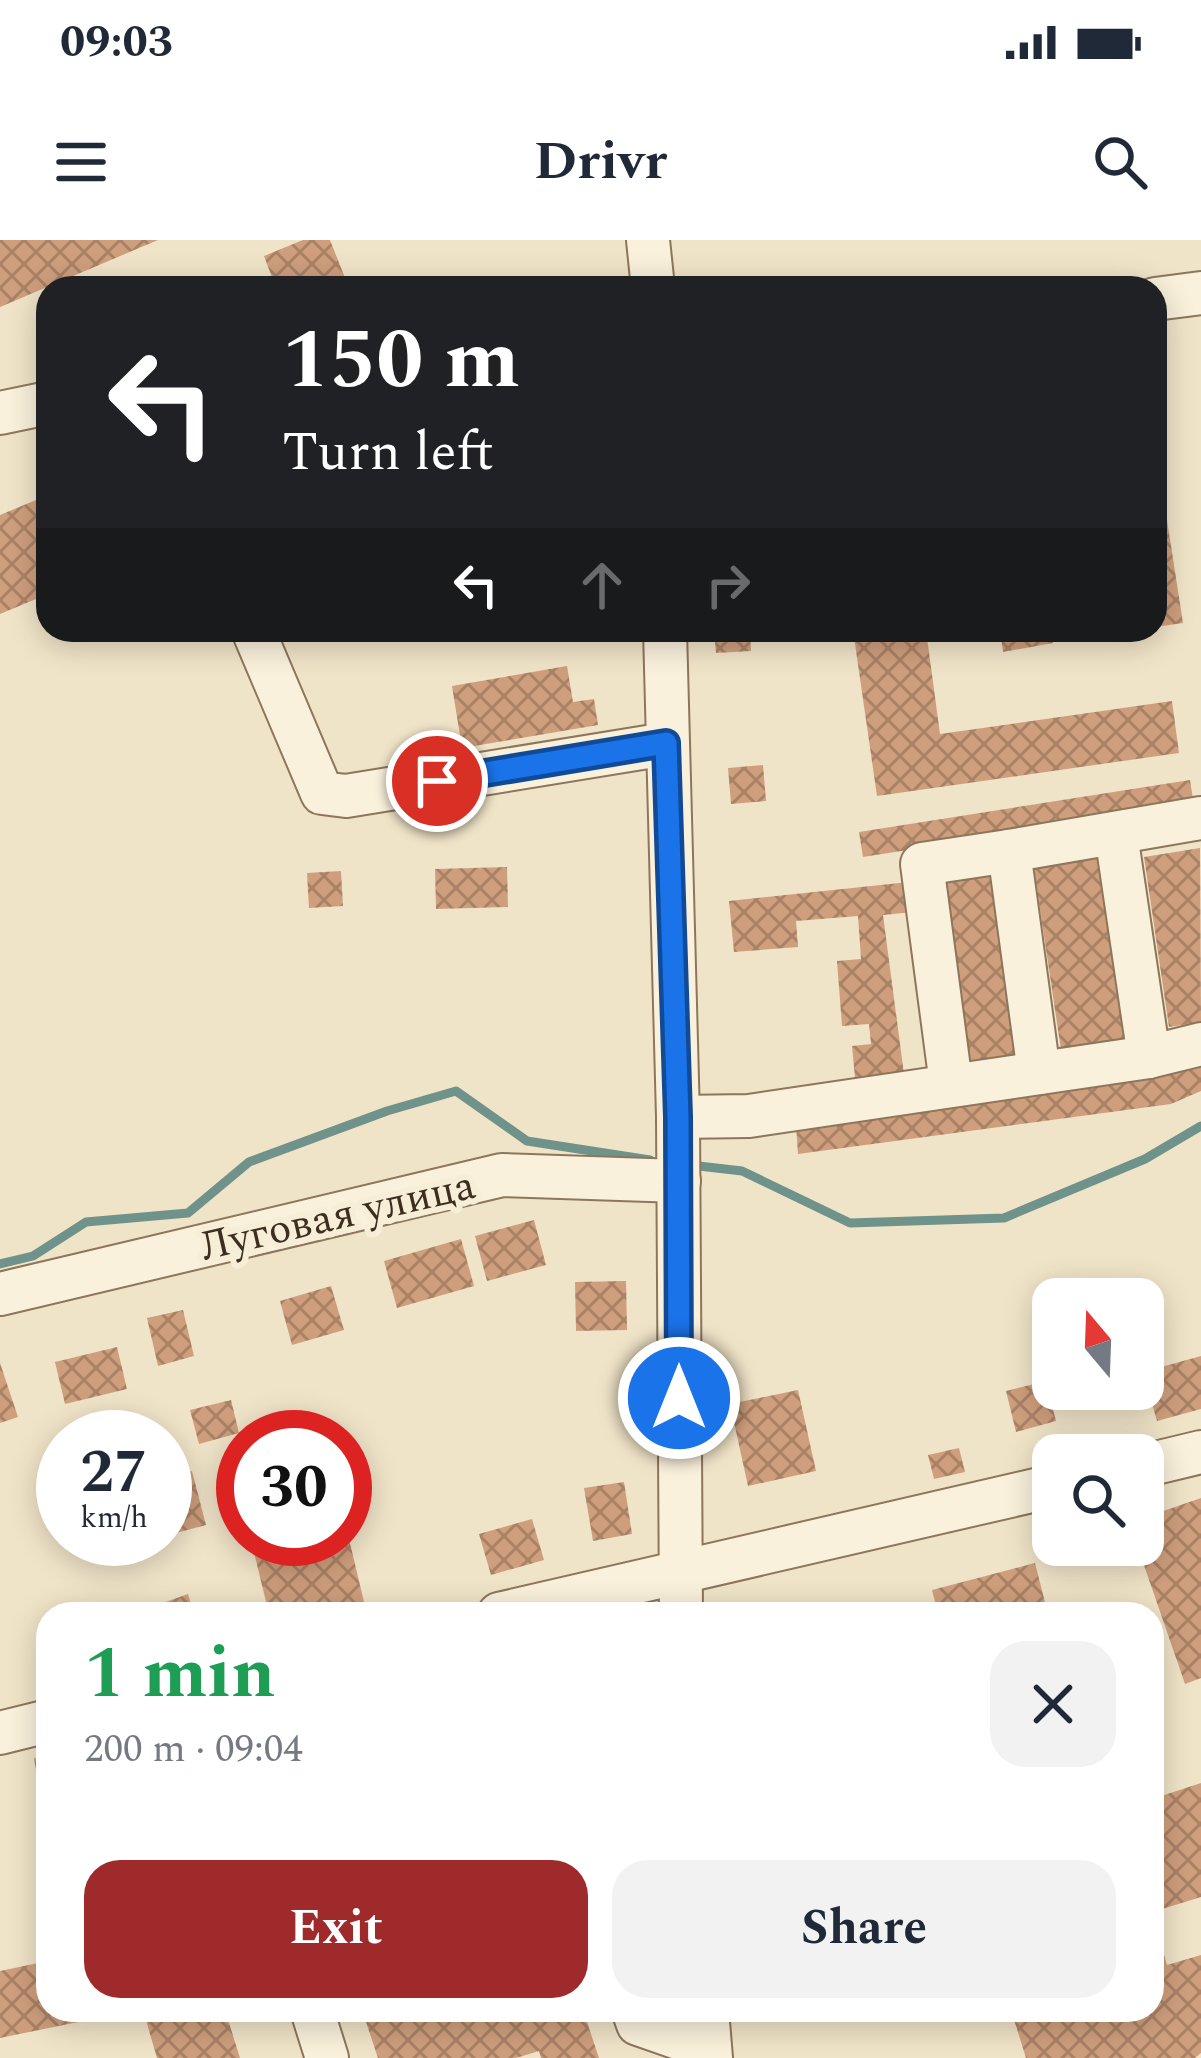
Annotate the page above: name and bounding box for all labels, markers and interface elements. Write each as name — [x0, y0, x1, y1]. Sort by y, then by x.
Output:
text: 09:03 — [60, 8, 173, 77]
text: Drivr — [534, 121, 667, 203]
icon: menu — [48, 129, 114, 195]
icon: search — [1087, 129, 1153, 195]
text: 150 m — [282, 297, 520, 425]
icon: left — [84, 324, 240, 480]
text: Turn left — [282, 412, 494, 494]
icon: left — [443, 552, 509, 618]
icon: ahead — [569, 552, 635, 618]
icon: right — [695, 552, 761, 618]
pin — [386, 730, 488, 832]
icon: arrive — [404, 748, 470, 814]
street label: Луговая улица — [194, 1154, 482, 1279]
north arrow — [1032, 1278, 1164, 1410]
map controls — [1032, 1278, 1164, 1566]
position arrow — [616, 1335, 742, 1461]
speed limit sign: 30 — [216, 1410, 372, 1566]
text: 27 — [80, 1427, 148, 1519]
button: search — [1032, 1434, 1164, 1566]
text: km/h — [80, 1495, 148, 1541]
text: 1 min — [84, 1620, 276, 1729]
button: close — [990, 1641, 1116, 1767]
text: 200 m · 09:04 — [84, 1720, 303, 1779]
button: Exit — [84, 1860, 588, 1998]
button: Share — [612, 1860, 1116, 1998]

